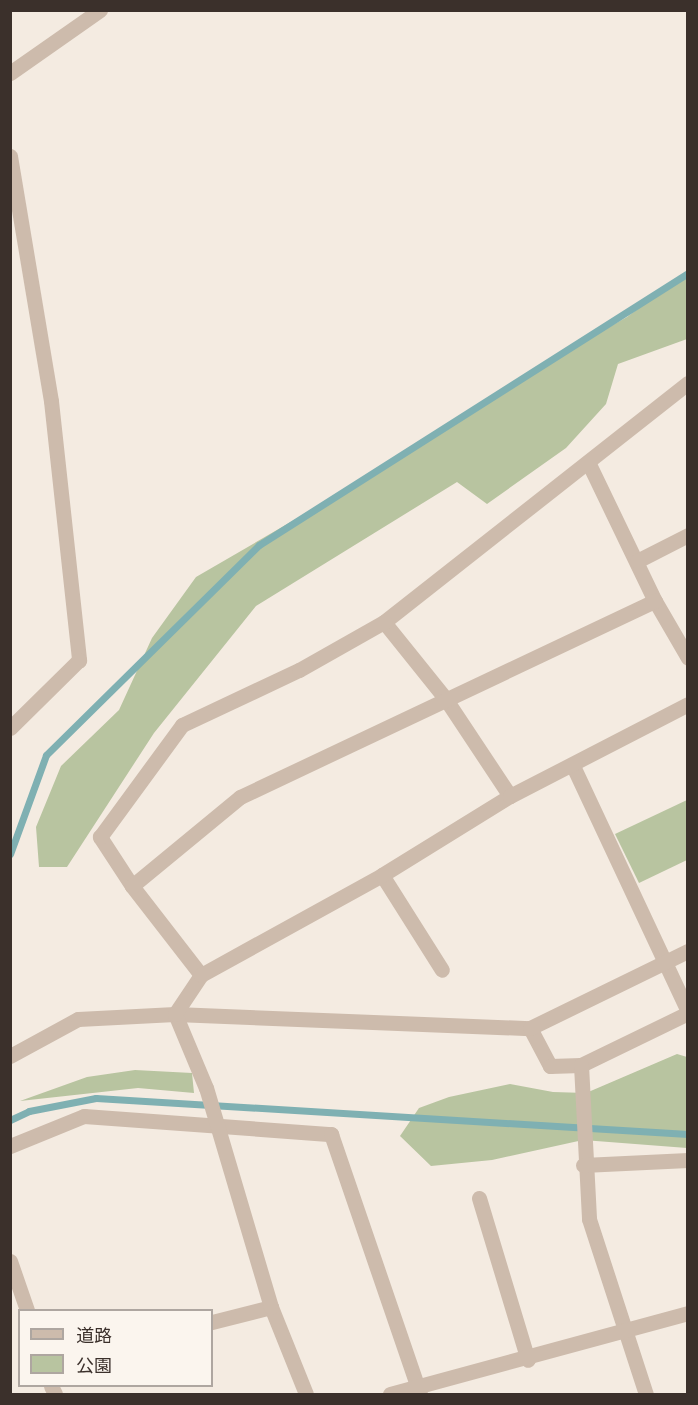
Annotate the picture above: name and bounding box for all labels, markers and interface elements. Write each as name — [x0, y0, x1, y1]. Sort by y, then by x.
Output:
legend — [18, 1309, 213, 1387]
text: 道路 — [76, 1325, 112, 1347]
text: 公園 — [76, 1355, 112, 1377]

